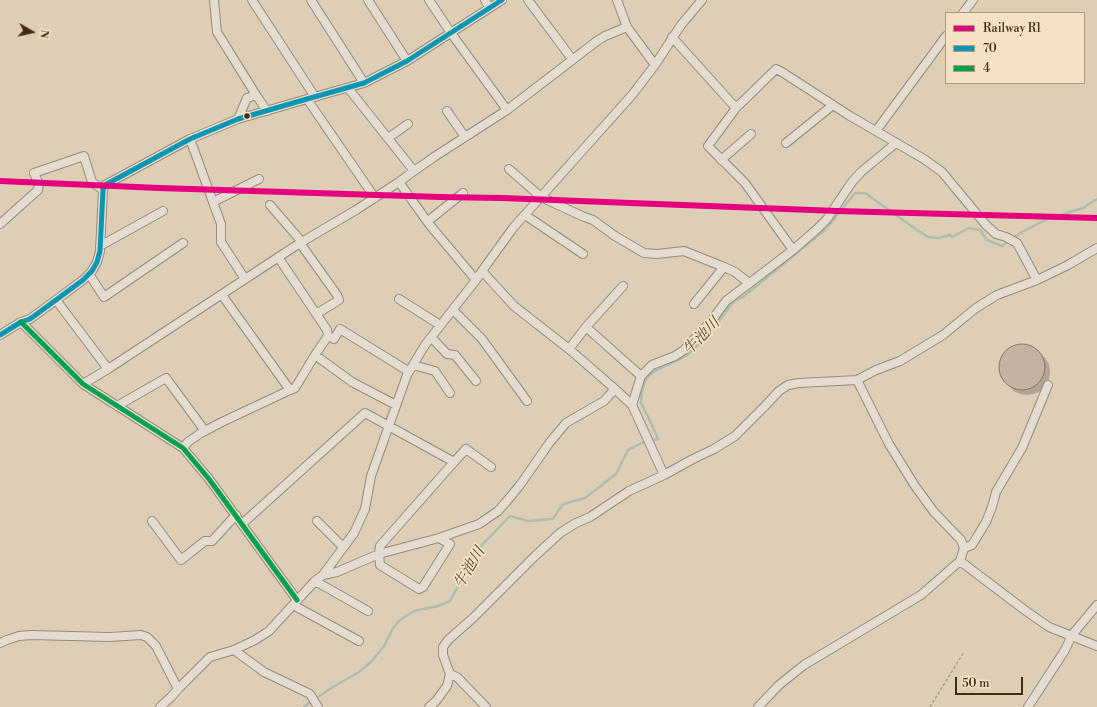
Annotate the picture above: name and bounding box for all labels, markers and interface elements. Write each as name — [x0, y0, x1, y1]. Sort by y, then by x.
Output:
north arrow — [12, 12, 52, 52]
legend — [945, 12, 1085, 84]
text: Railway R1 — [983, 21, 1041, 36]
text: N — [36, 28, 51, 39]
text: 70 — [983, 41, 997, 56]
text: 4 — [983, 61, 990, 76]
unlabelled marker — [242, 111, 252, 121]
water label: 牛池川 — [680, 315, 724, 359]
water label: 牛池川 — [451, 544, 489, 592]
scale bar — [957, 669, 1025, 695]
text: 50 m — [962, 676, 990, 691]

